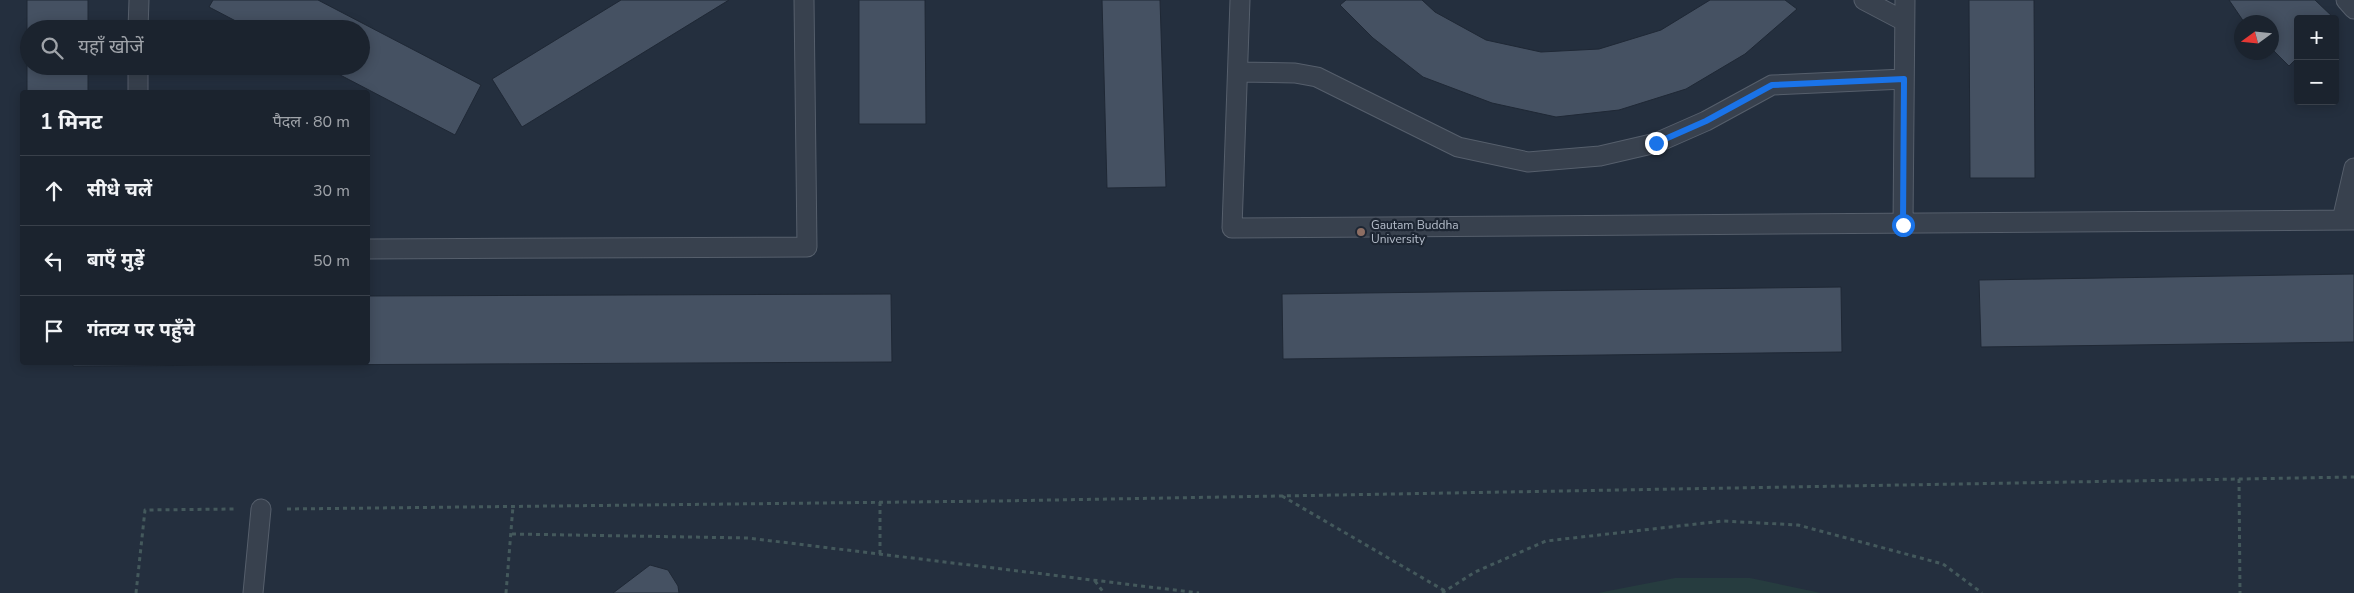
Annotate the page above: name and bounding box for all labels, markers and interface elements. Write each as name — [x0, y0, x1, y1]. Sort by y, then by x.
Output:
north arrow — [2234, 15, 2279, 60]
map controls — [2294, 15, 2339, 105]
button: + — [2294, 15, 2339, 60]
search box — [20, 20, 370, 75]
icon: search — [38, 34, 66, 62]
text: यहाँ खोजें — [78, 34, 143, 60]
button: − — [2294, 60, 2339, 105]
text: 1 मिनट — [40, 108, 102, 136]
text: पैदल · 80 m — [273, 111, 350, 133]
route end — [1645, 132, 1668, 155]
icon: ahead — [40, 177, 68, 205]
text: सीधे चलें — [87, 177, 152, 203]
text: 30 m — [313, 180, 350, 202]
route start — [1892, 214, 1915, 237]
place label: Gautam Buddha University — [1371, 217, 1459, 247]
marker: Gautam Buddha University — [1355, 226, 1367, 238]
icon: left — [40, 247, 68, 275]
text: बाएँ मुड़ें — [87, 247, 144, 273]
text: 50 m — [313, 250, 350, 272]
icon: arrive — [40, 317, 68, 345]
text: गंतव्य पर पहुँचे — [87, 317, 195, 343]

